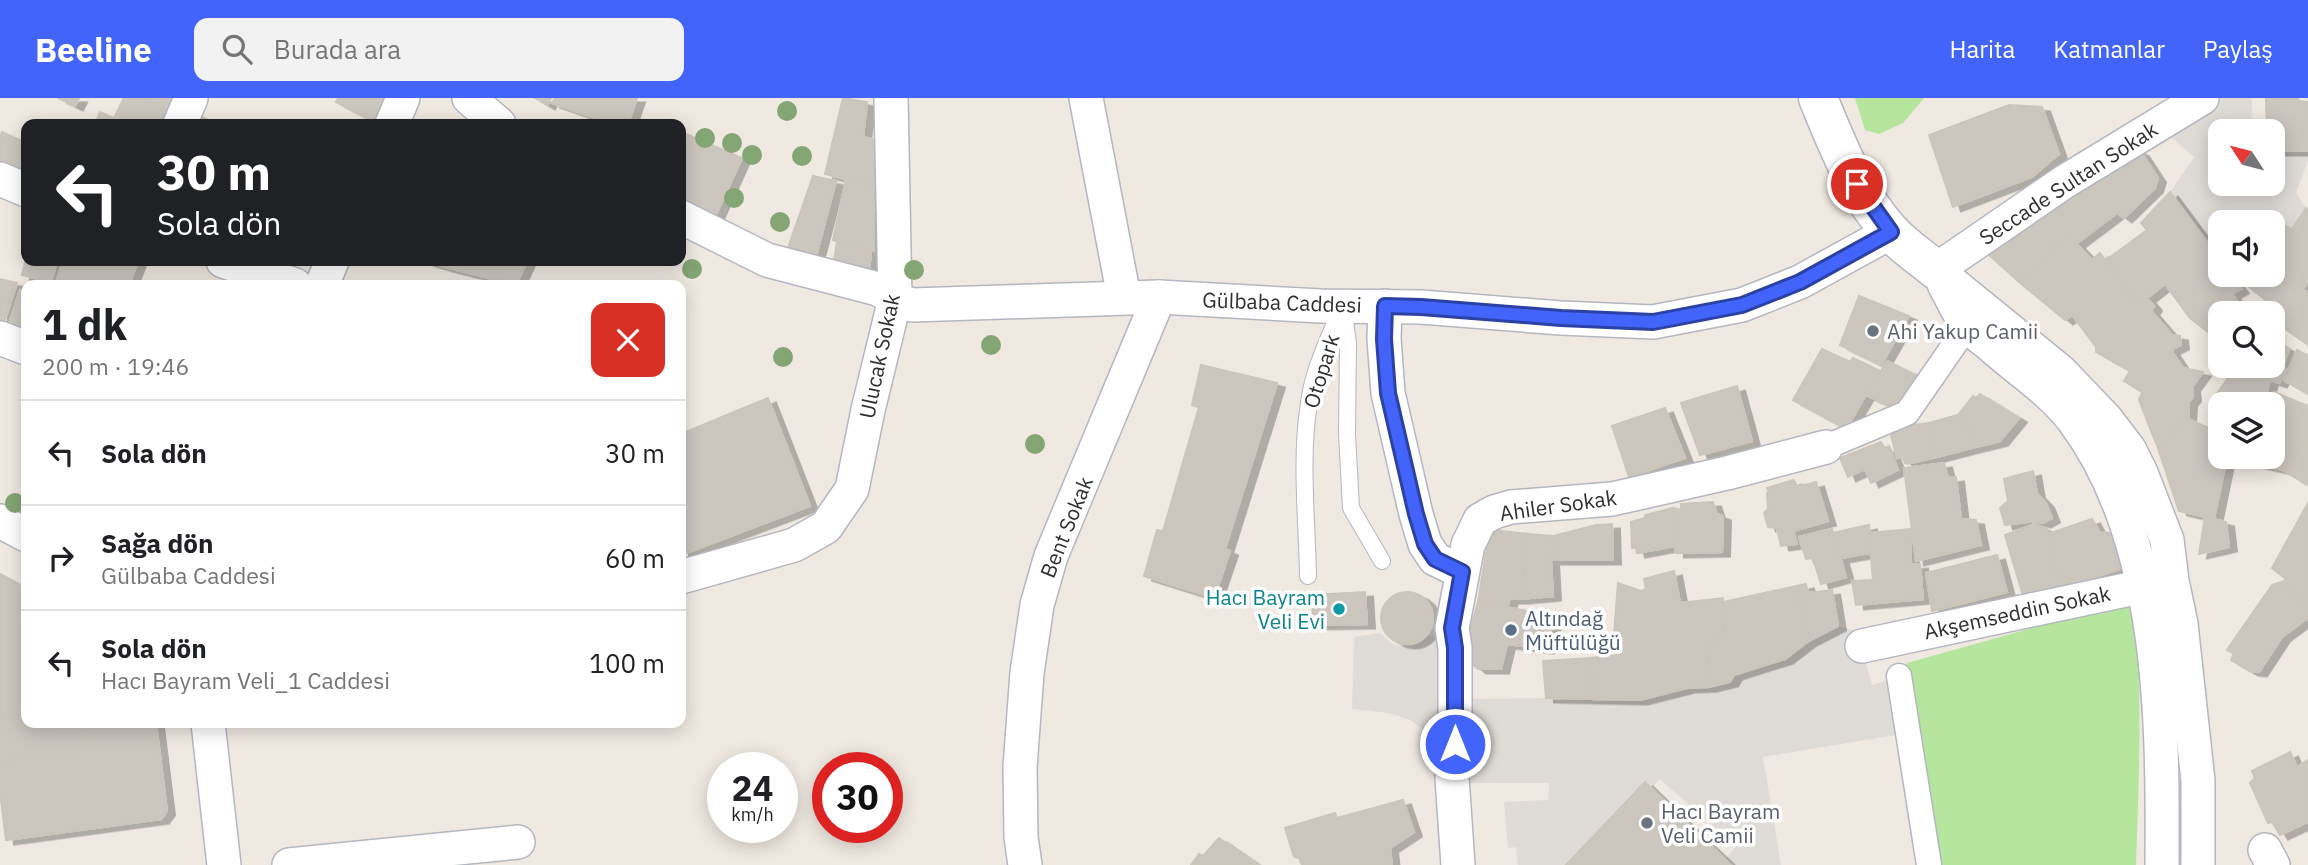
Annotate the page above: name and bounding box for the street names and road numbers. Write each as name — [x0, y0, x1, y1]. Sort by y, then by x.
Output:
street label: Seccade Sultan Sokak — [1974, 115, 2162, 251]
street label: Gülbaba Caddesi — [1202, 285, 1362, 319]
street label: Ulucak Sokak — [852, 291, 906, 421]
street label: Otopark — [1296, 331, 1346, 411]
street label: Bent Sokak — [1033, 472, 1099, 582]
street label: Ahiler Sokak — [1498, 483, 1618, 527]
street label: Akşemseddin Sokak — [1921, 579, 2113, 645]

